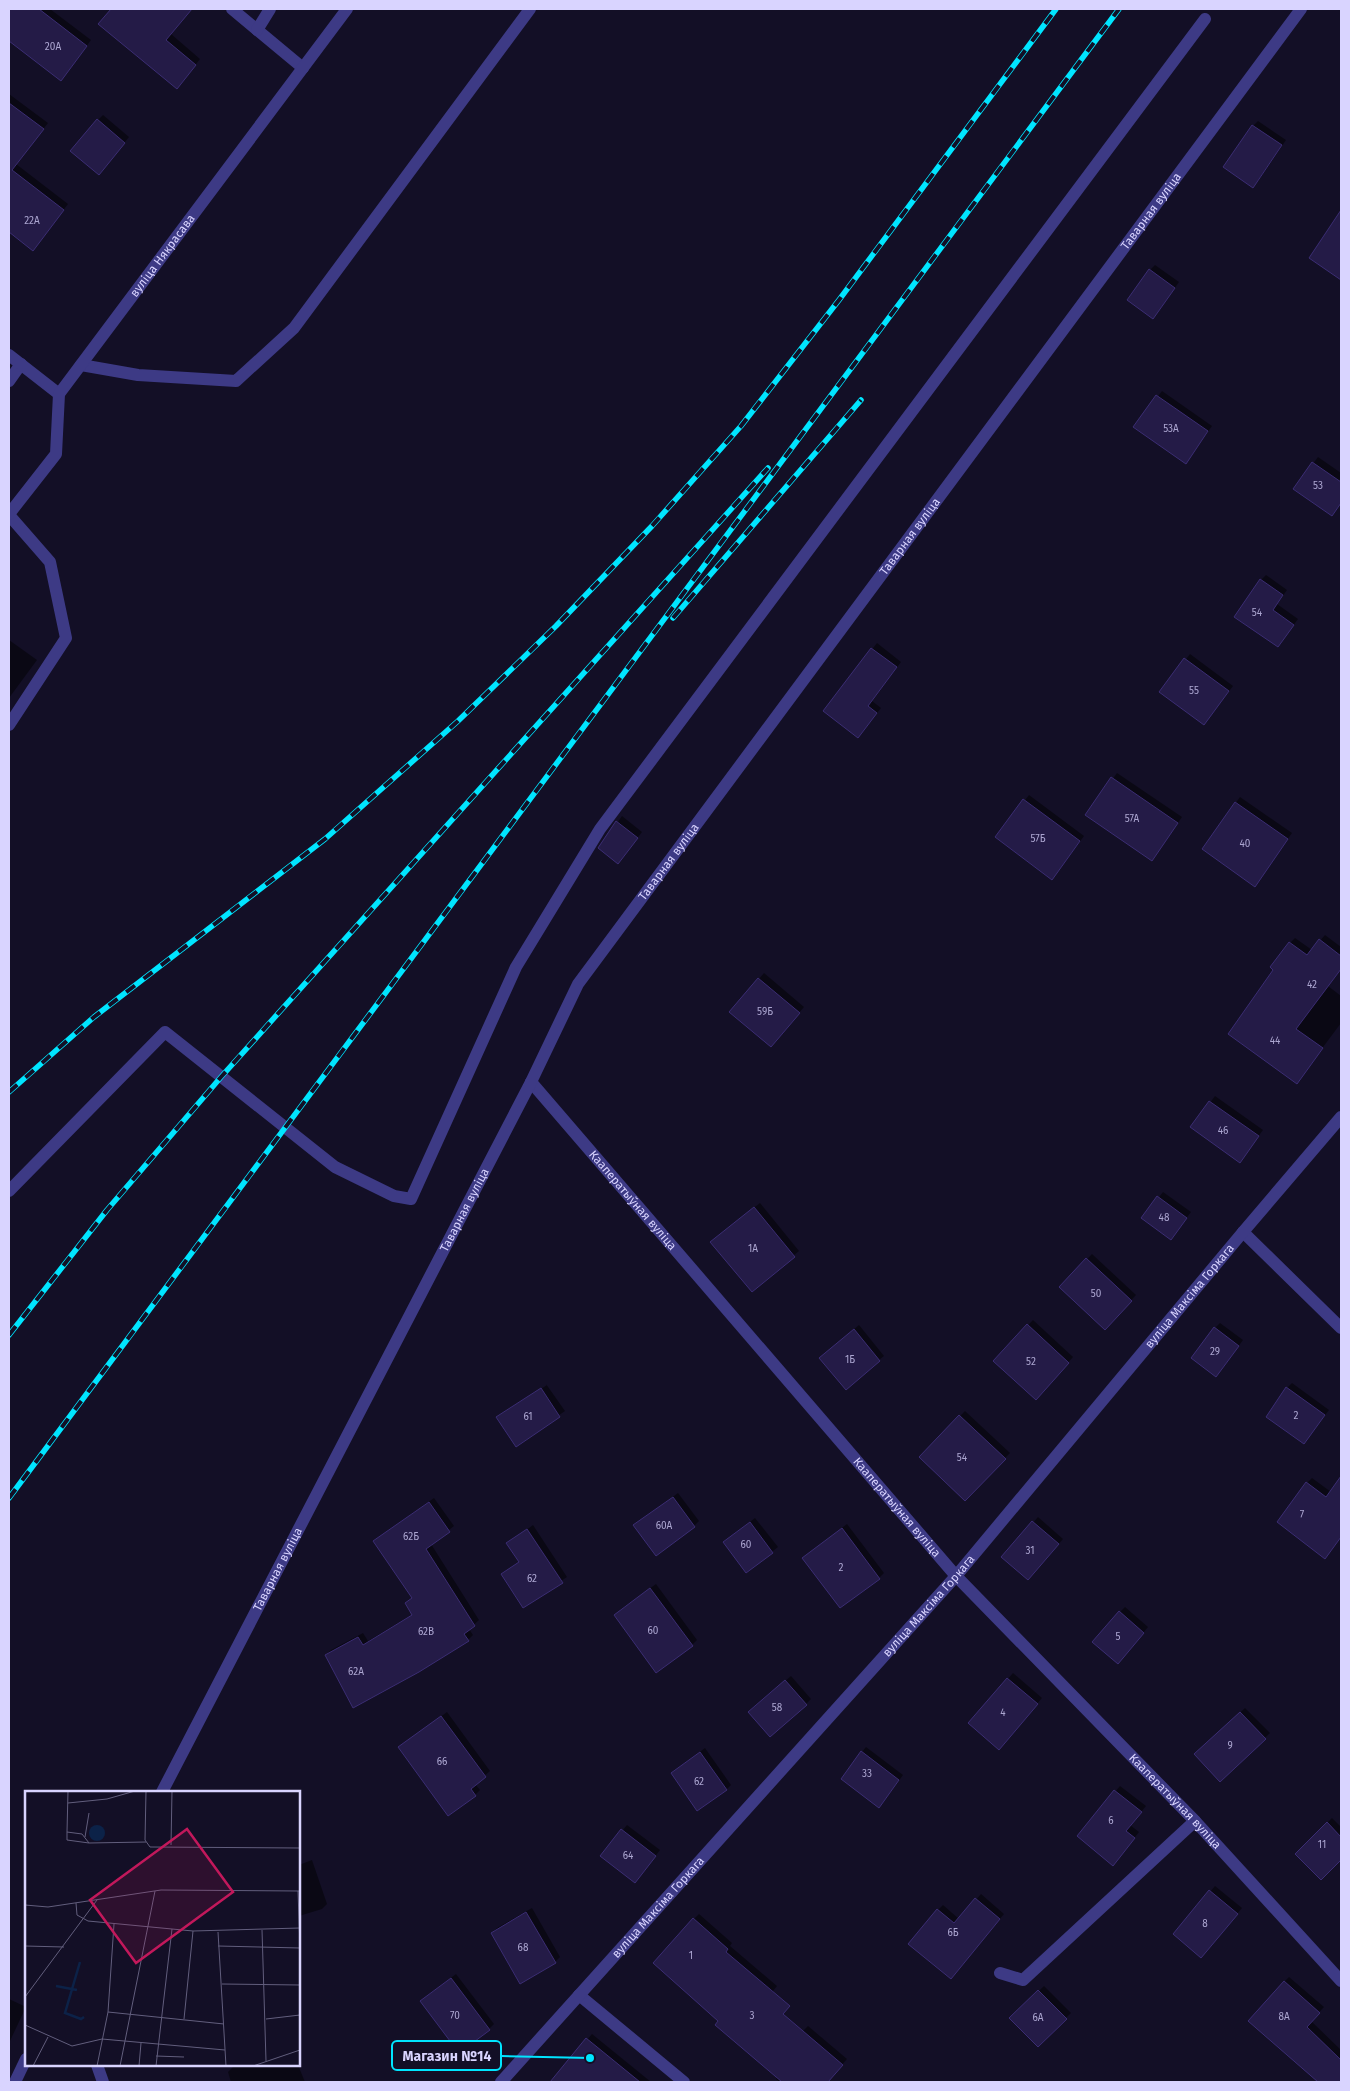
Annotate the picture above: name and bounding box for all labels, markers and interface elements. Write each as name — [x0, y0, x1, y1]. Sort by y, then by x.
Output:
house number: 20А — [45, 41, 61, 53]
street label: Таварная вуліца — [1118, 170, 1184, 252]
street label: вуліца Някрасава — [127, 212, 198, 300]
house number: 22А — [24, 215, 40, 227]
house number: 53А — [1163, 423, 1179, 435]
house number: 53 — [1313, 480, 1323, 492]
street label: Таварная вуліца — [877, 495, 943, 578]
house number: 54 — [1252, 607, 1263, 619]
house number: 55 — [1189, 685, 1199, 697]
house number: 57А — [1125, 813, 1140, 825]
street label: Таварная вуліца — [636, 821, 702, 903]
house number: 57Б — [1031, 833, 1046, 845]
house number: 40 — [1240, 838, 1251, 850]
house number: 42 — [1307, 979, 1317, 991]
house number: 59Б — [757, 1006, 773, 1018]
house number: 44 — [1270, 1035, 1281, 1047]
house number: 46 — [1218, 1125, 1228, 1137]
street label: Кааператыўная вуліца — [586, 1148, 679, 1253]
street label: Таварная вуліца — [437, 1166, 492, 1254]
house number: 48 — [1159, 1212, 1170, 1224]
street label: вуліца Максіма Горкага — [1142, 1241, 1237, 1351]
house number: 1А — [748, 1243, 758, 1255]
house number: 50 — [1091, 1288, 1102, 1300]
house number: 29 — [1210, 1346, 1220, 1358]
house number: 1Б — [845, 1354, 855, 1366]
house number: 52 — [1026, 1356, 1036, 1368]
house number: 2 — [1294, 1410, 1299, 1422]
house number: 61 — [523, 1411, 533, 1423]
house number: 54 — [957, 1452, 968, 1464]
street label: Кааператыўная вуліца — [850, 1455, 944, 1560]
house number: 7 — [1300, 1509, 1305, 1521]
house number: 60А — [656, 1520, 673, 1532]
street label: Таварная вуліца — [250, 1525, 305, 1613]
house number: 62Б — [403, 1531, 419, 1543]
house number: 60 — [741, 1539, 752, 1551]
house number: 31 — [1025, 1545, 1035, 1557]
street label: вуліца Максіма Горкага — [880, 1552, 977, 1660]
house number: 2 — [839, 1562, 844, 1574]
house number: 62 — [527, 1573, 537, 1585]
house number: 60 — [648, 1625, 659, 1637]
house number: 62В — [418, 1626, 434, 1638]
house number: 5 — [1115, 1631, 1121, 1643]
house number: 62А — [348, 1666, 364, 1678]
house number: 58 — [772, 1702, 783, 1714]
house number: 4 — [1000, 1707, 1006, 1719]
house number: 9 — [1227, 1740, 1233, 1752]
street label: Кааператыўная вуліца — [1126, 1751, 1224, 1852]
house number: 66 — [437, 1756, 447, 1768]
house number: 33 — [862, 1768, 872, 1780]
house number: 62 — [694, 1776, 704, 1788]
inset map — [25, 1791, 300, 2066]
house number: 6 — [1108, 1815, 1114, 1827]
house number: 11 — [1318, 1839, 1326, 1851]
house number: 64 — [623, 1850, 634, 1862]
street label: вуліца Максіма Горкага — [609, 1854, 707, 1961]
house number: 8 — [1202, 1918, 1208, 1930]
house number: 6Б — [947, 1927, 959, 1939]
house number: 68 — [518, 1942, 529, 1954]
house number: 1 — [689, 1950, 693, 1962]
house number: 70 — [450, 2010, 460, 2022]
house number: 3 — [750, 2010, 755, 2022]
house number: 8А — [1278, 2011, 1290, 2023]
house number: 6А — [1032, 2012, 1044, 2024]
callout: Магазин №14 — [392, 2041, 501, 2070]
text: Магазин №14 — [403, 2048, 492, 2065]

